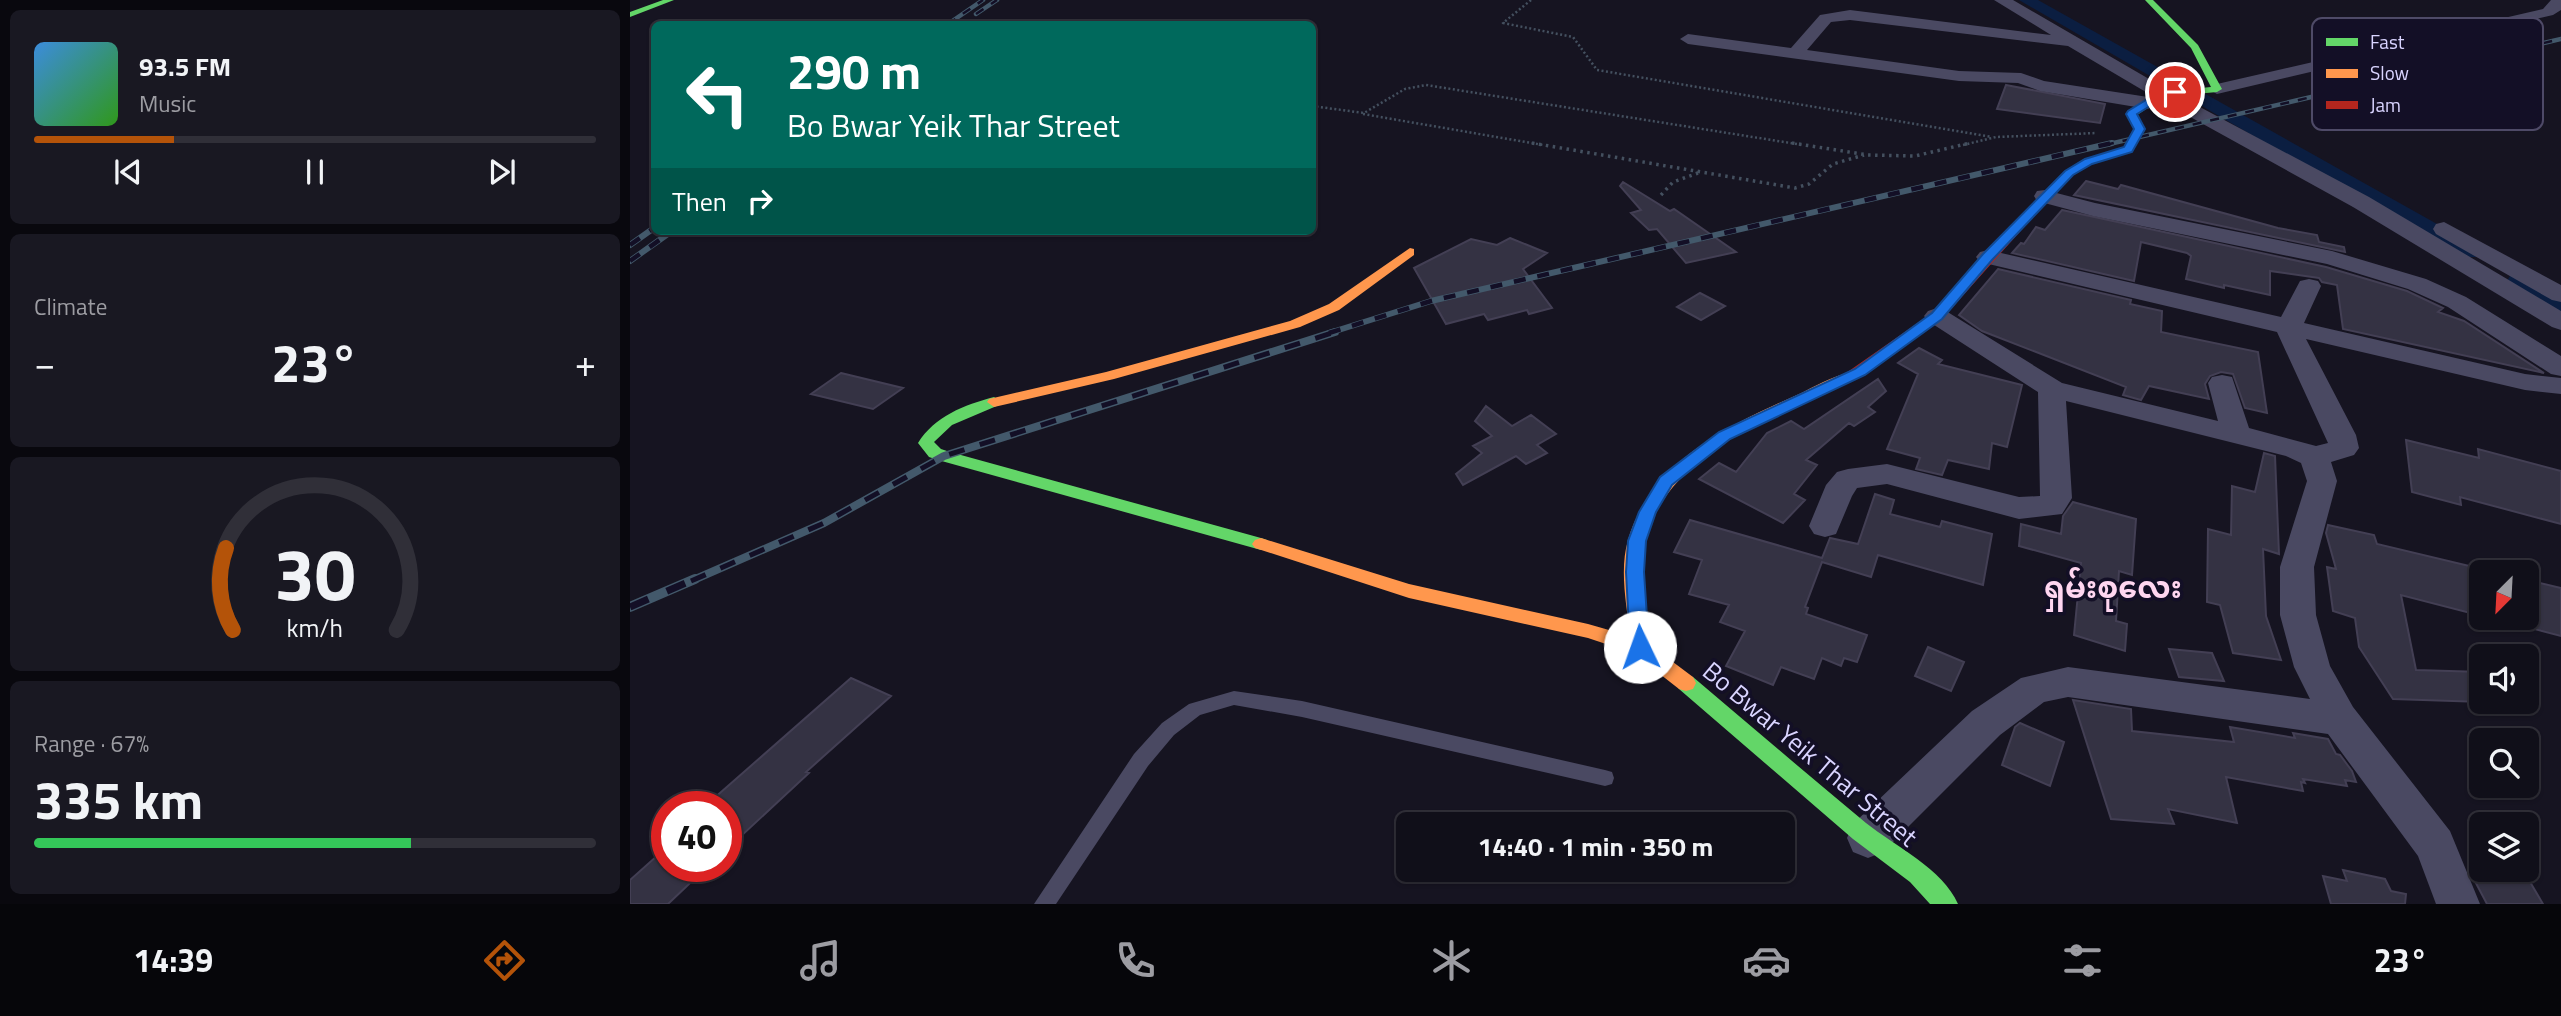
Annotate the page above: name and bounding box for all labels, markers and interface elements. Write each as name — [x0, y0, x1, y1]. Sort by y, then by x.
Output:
legend — [2312, 18, 2543, 130]
text: Fast — [2370, 27, 2405, 56]
text: 290 m — [787, 33, 921, 108]
text: 93.5 FM — [139, 47, 231, 86]
icon: left — [672, 49, 763, 140]
text: Slow — [2370, 58, 2409, 87]
pin — [2145, 62, 2205, 122]
icon: arrive — [2156, 73, 2194, 111]
text: Music — [139, 86, 196, 121]
text: Jam — [2370, 90, 2401, 119]
text: Bo Bwar Yeik Thar Street — [787, 101, 1120, 149]
icon: previous — [109, 153, 147, 191]
icon: pause — [296, 153, 334, 191]
icon: next — [483, 153, 521, 191]
text: Then — [672, 182, 727, 221]
icon: right — [741, 182, 779, 220]
text: Climate — [34, 289, 107, 324]
text: 23° — [271, 323, 359, 402]
text: − — [34, 334, 55, 392]
text: + — [575, 334, 596, 392]
text: 30 — [274, 518, 356, 628]
north arrow — [2469, 560, 2539, 630]
map controls — [2469, 560, 2539, 882]
district label: ရှမ်းစုလေး — [2044, 564, 2182, 612]
text: km/h — [287, 609, 343, 647]
position arrow — [1603, 610, 1677, 684]
button: sound — [2469, 644, 2539, 714]
street label: Bo Bwar Yeik Thar Street — [1694, 652, 1926, 855]
text: Range · 67% — [34, 726, 149, 761]
button: search — [2469, 728, 2539, 798]
text: 335 km — [34, 760, 203, 839]
speed limit sign: 40 — [651, 791, 742, 882]
button: layers — [2469, 812, 2539, 882]
text: 14:40 · 1 min · 350 m — [1478, 827, 1713, 866]
text: 14:39 — [133, 936, 213, 984]
icon: directions — [480, 936, 529, 985]
icon: music — [796, 936, 845, 985]
icon: phone — [1111, 936, 1160, 985]
icon: climate — [1427, 936, 1476, 985]
icon: car — [1742, 936, 1791, 985]
icon: filters — [2058, 936, 2107, 985]
text: 23° — [2374, 936, 2428, 984]

